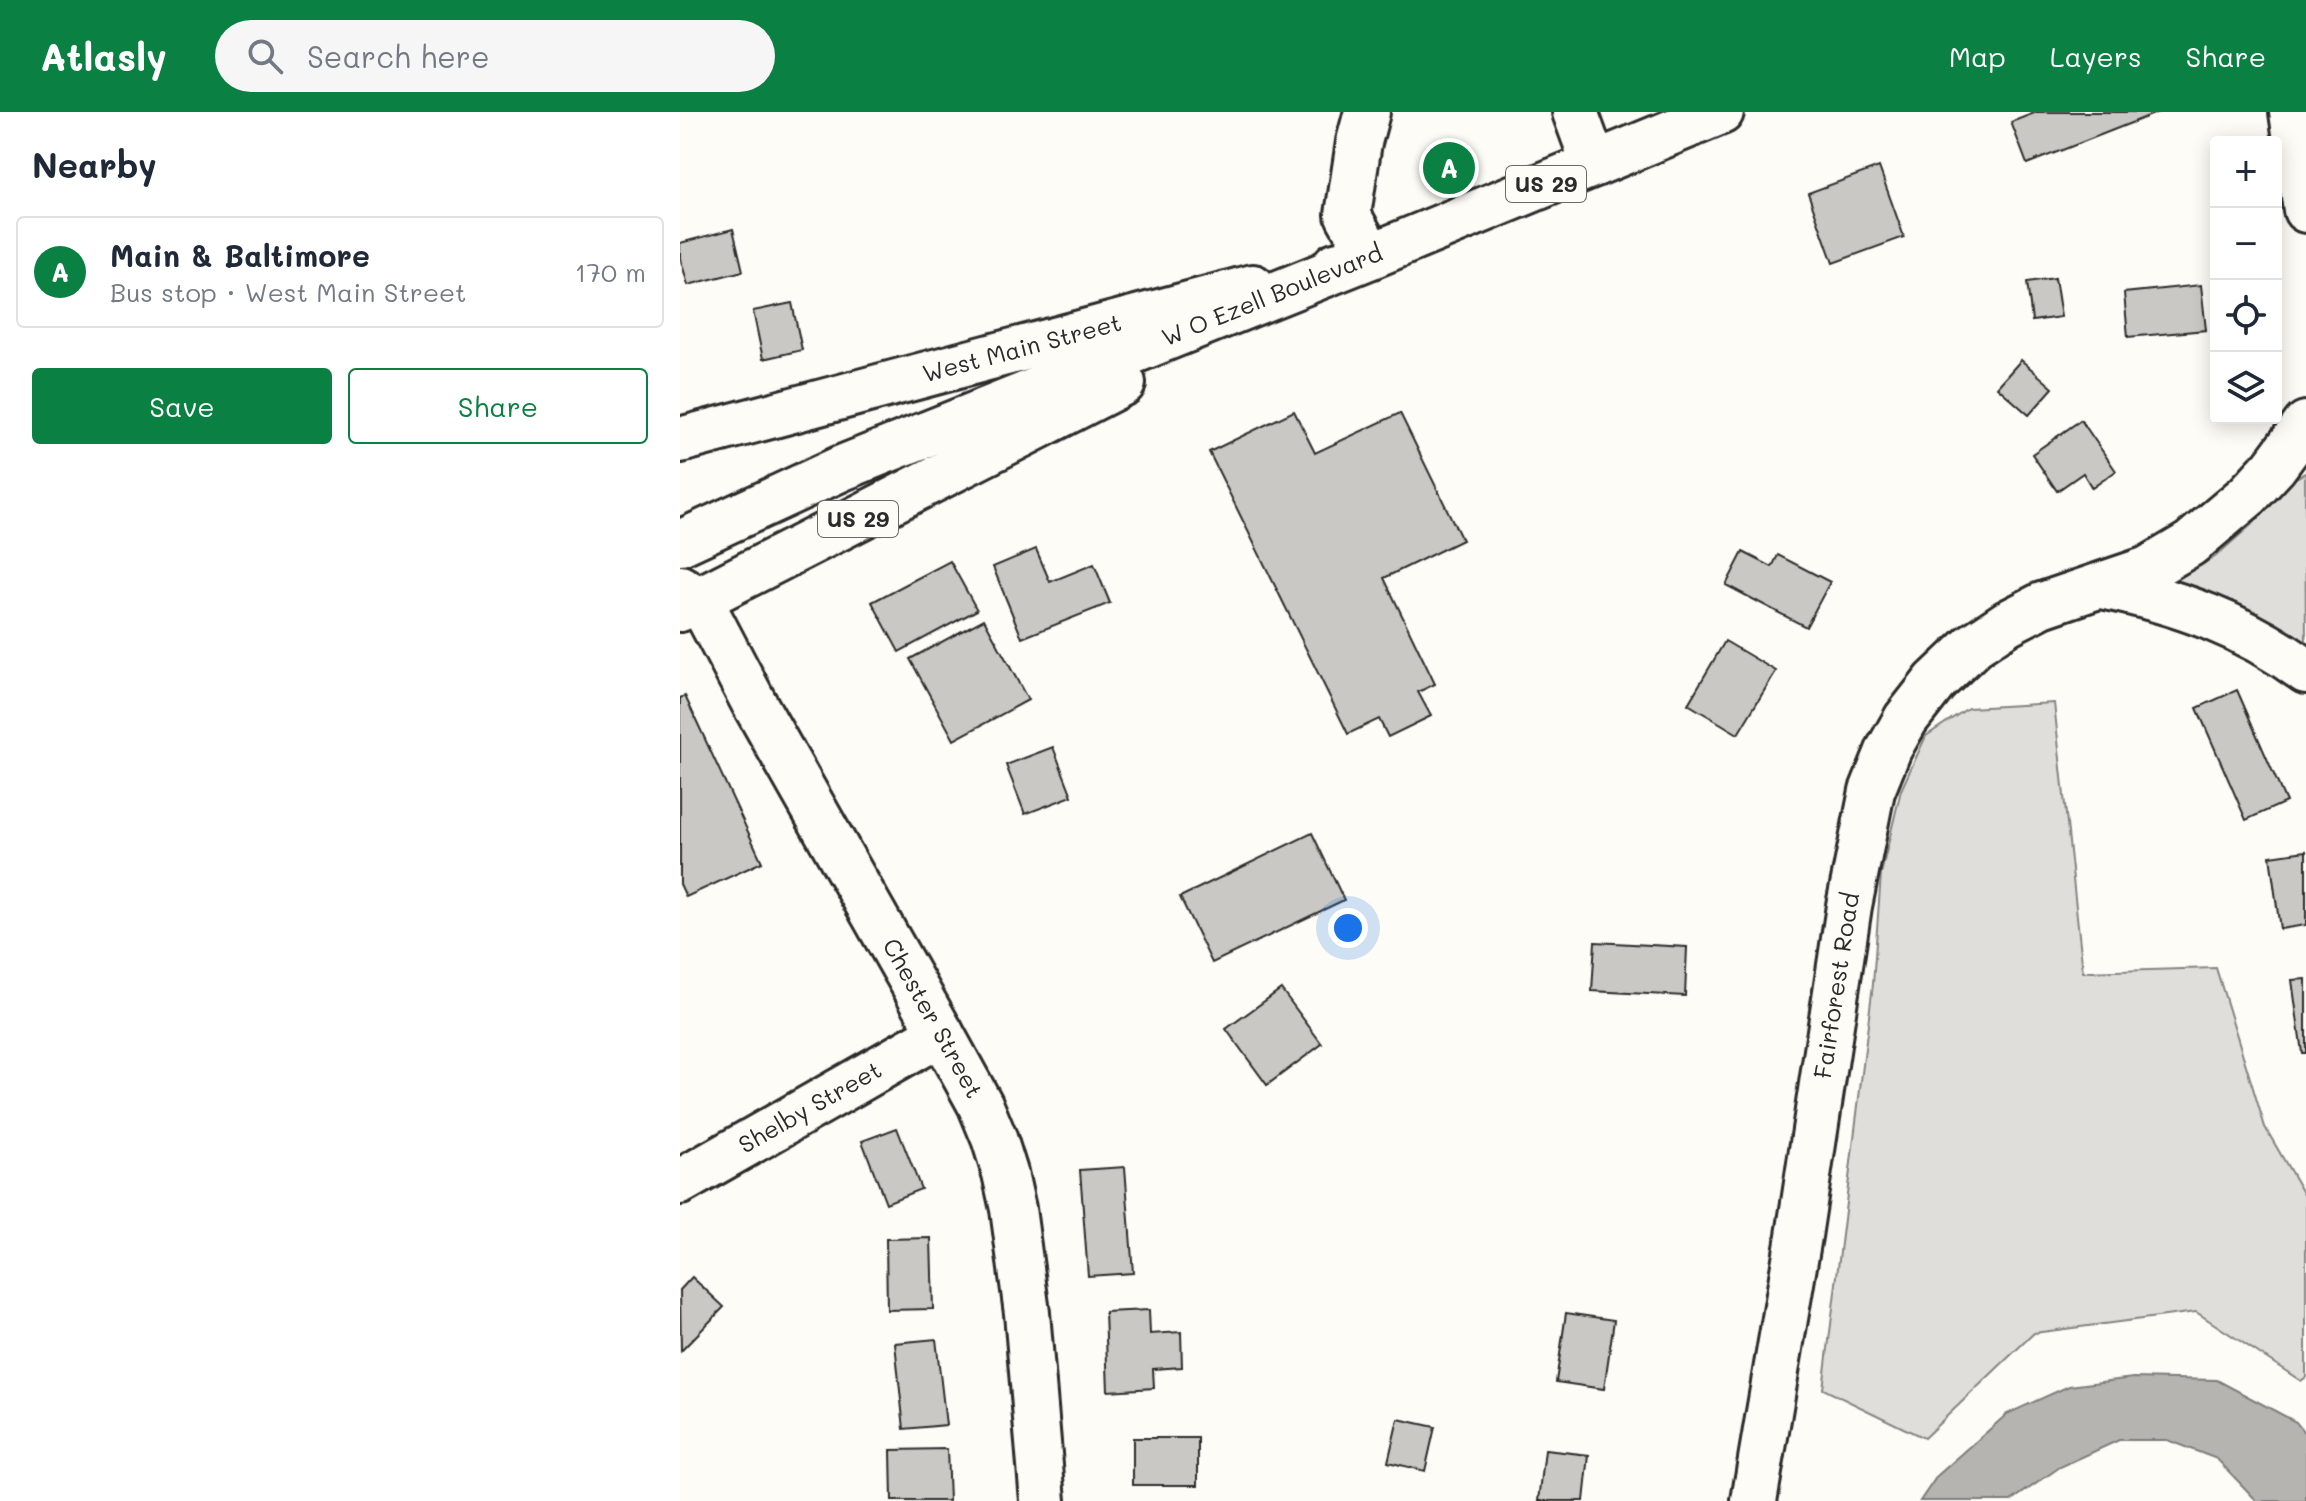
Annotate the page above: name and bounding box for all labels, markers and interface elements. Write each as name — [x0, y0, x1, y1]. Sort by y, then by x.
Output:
search box — [215, 20, 775, 92]
text: Atlasly — [40, 31, 167, 81]
icon: search — [243, 34, 287, 78]
text: Search here — [307, 36, 489, 76]
text: Map — [1949, 38, 2006, 74]
text: Layers — [2050, 38, 2142, 74]
text: Share — [2186, 38, 2266, 74]
map controls — [2210, 136, 2282, 424]
button: + — [2210, 136, 2282, 208]
pin: A — [1423, 138, 1475, 198]
text: Nearby — [32, 142, 157, 187]
road number: US 29 — [1506, 166, 1586, 202]
button: − — [2210, 208, 2282, 280]
text: Main & Baltimore — [110, 235, 370, 275]
street label: W O Ezell Boulevard — [1157, 236, 1387, 352]
text: A — [51, 255, 69, 289]
text: 170 m — [575, 255, 646, 289]
text: Bus stop · West Main Street — [110, 275, 467, 309]
button: locate — [2210, 280, 2282, 352]
street label: West Main Street — [919, 306, 1125, 389]
button: layers — [2210, 352, 2282, 424]
button: Save — [32, 368, 332, 444]
button: Share — [348, 368, 648, 444]
road number: US 29 — [818, 501, 898, 537]
street label: Fairforest Road — [1806, 889, 1865, 1081]
your location — [1328, 908, 1368, 948]
street label: Chester Street — [876, 932, 991, 1103]
street label: Shelby Street — [732, 1053, 887, 1159]

